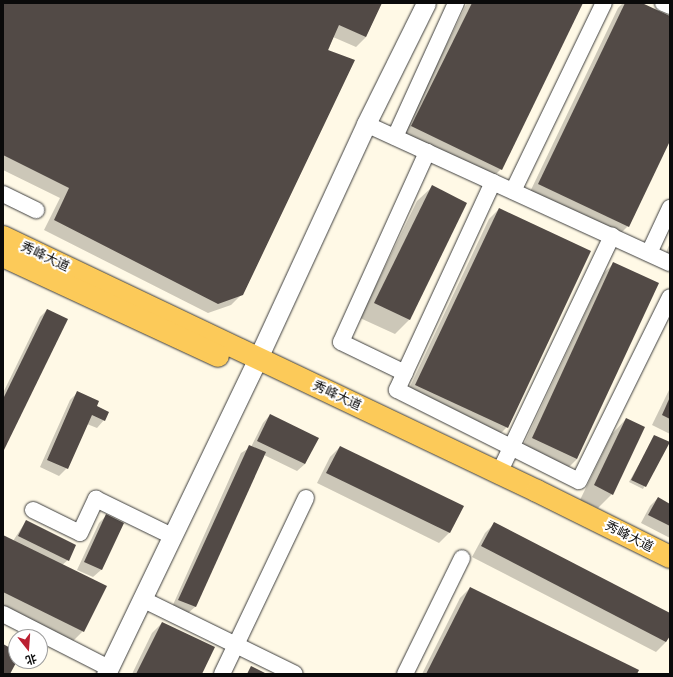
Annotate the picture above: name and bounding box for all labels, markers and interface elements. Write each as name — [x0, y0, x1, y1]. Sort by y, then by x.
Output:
street label: 秀峰大道 — [18, 239, 72, 275]
street label: 秀峰大道 — [310, 378, 364, 414]
street label: 秀峰大道 — [602, 518, 656, 556]
north arrow — [8, 629, 48, 669]
text: 北 — [24, 651, 39, 668]

